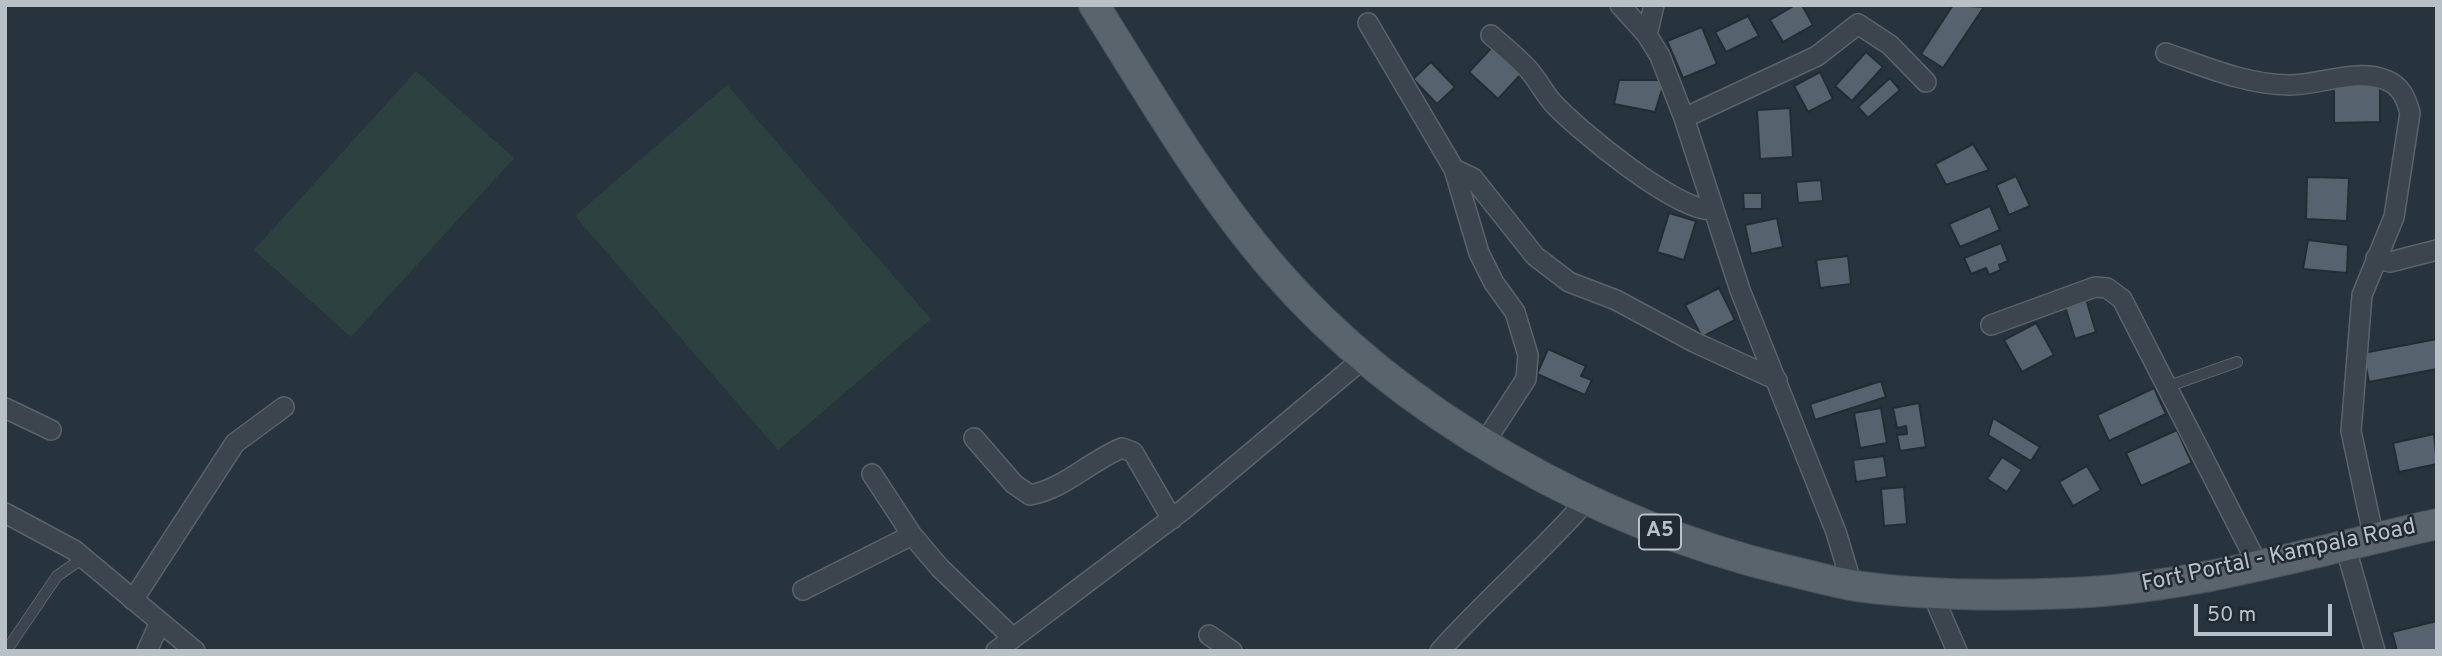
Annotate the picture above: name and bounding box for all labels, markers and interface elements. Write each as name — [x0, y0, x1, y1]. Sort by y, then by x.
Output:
road number: A5 — [1639, 514, 1681, 550]
street label: Fort Portal - Kampala Road — [2139, 514, 2419, 600]
scale bar — [2197, 590, 2335, 634]
text: 50 m — [2207, 602, 2256, 629]

